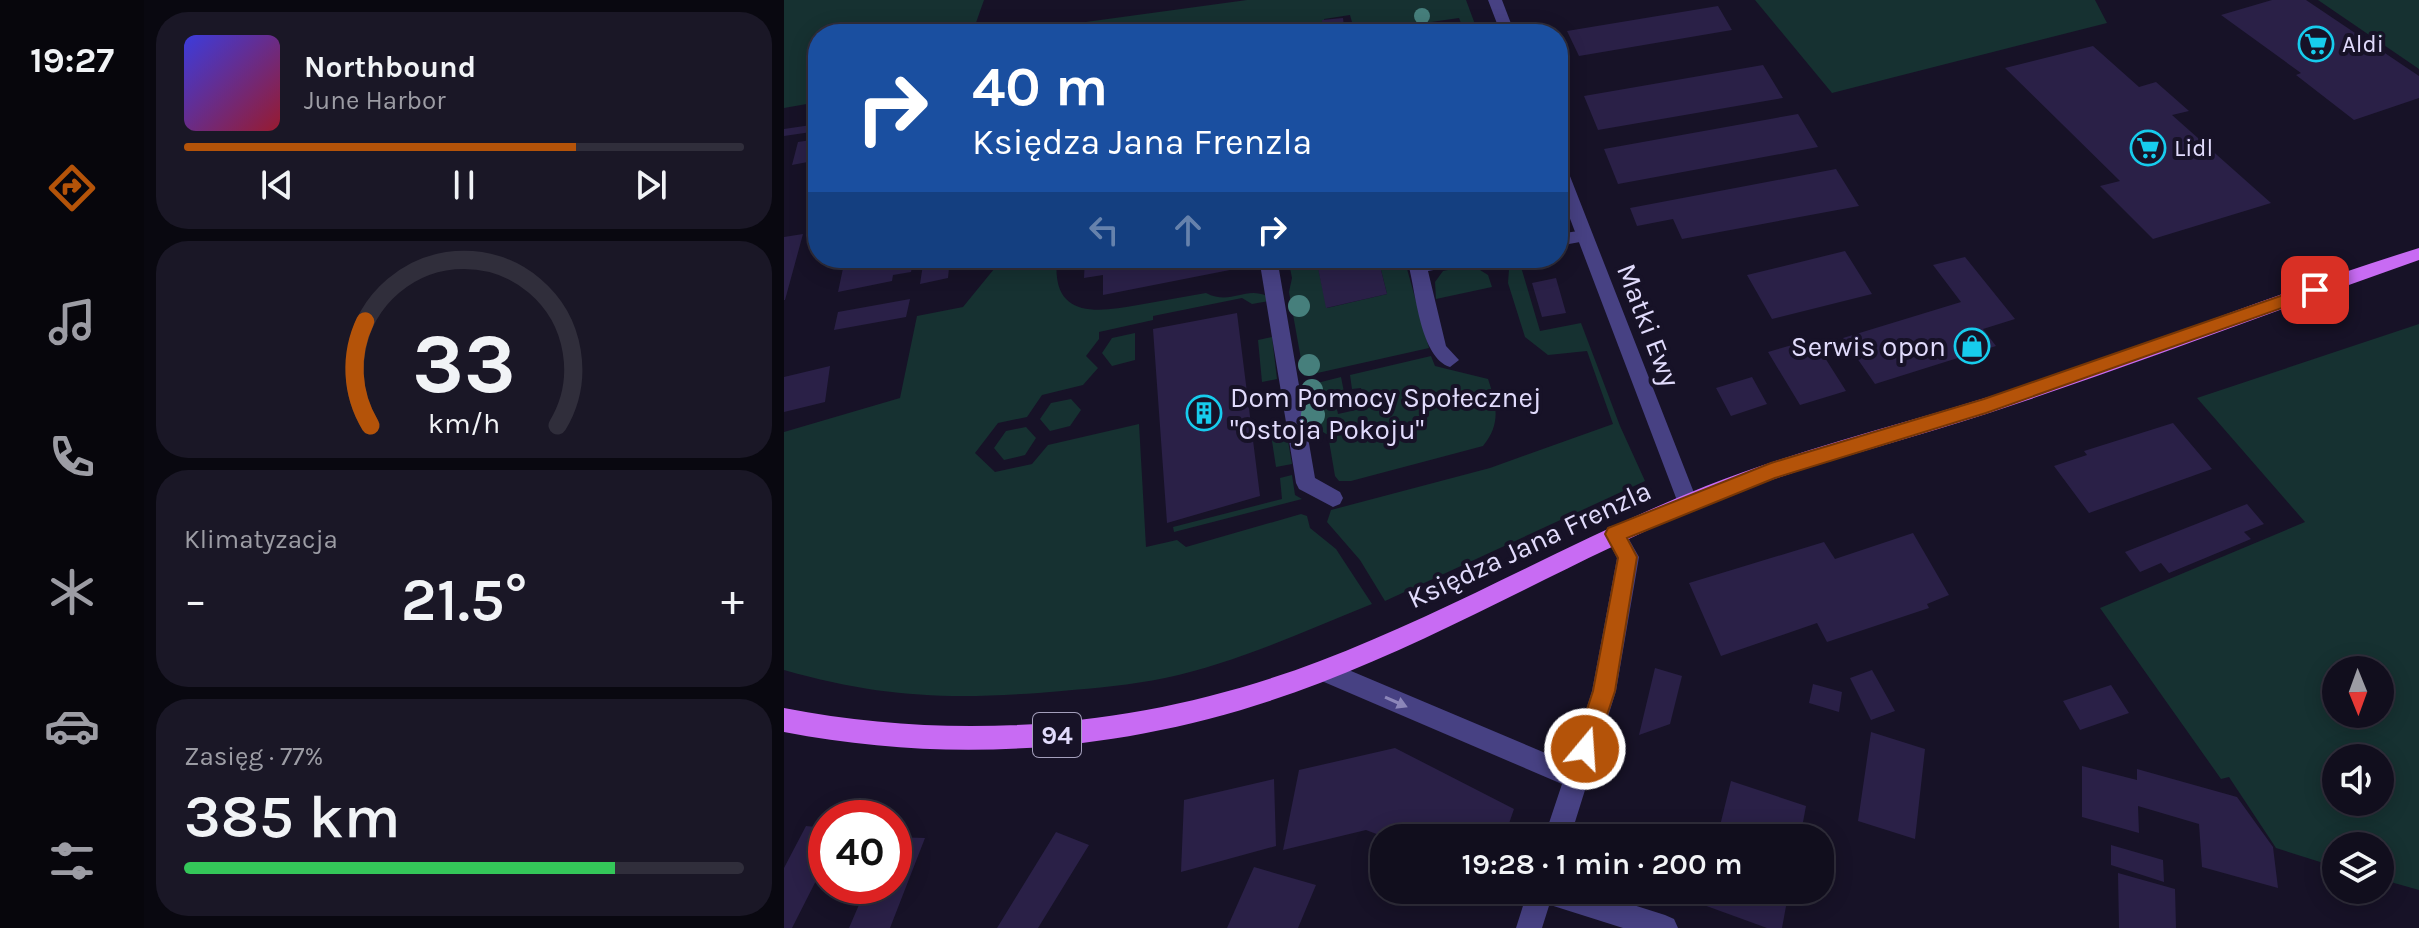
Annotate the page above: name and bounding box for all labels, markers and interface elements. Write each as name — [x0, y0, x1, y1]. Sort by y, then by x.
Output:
supermarket icon: Aldi — [2297, 25, 2335, 63]
place label: Aldi — [2342, 30, 2384, 58]
text: 19:27 — [30, 39, 114, 81]
text: Northbound — [304, 49, 476, 85]
text: 40 m — [972, 54, 1108, 119]
icon: right — [840, 56, 944, 160]
text: June Harbor — [304, 85, 446, 116]
text: Księdza Jana Frenzla — [972, 121, 1312, 163]
supermarket icon: Lidl — [2129, 129, 2167, 167]
place label: Lidl — [2174, 134, 2213, 162]
icon: directions — [44, 160, 100, 216]
icon: previous — [255, 163, 299, 207]
icon: pause — [442, 163, 486, 207]
icon: next — [629, 163, 673, 207]
icon: left — [1082, 208, 1126, 252]
icon: ahead — [1166, 208, 1210, 252]
icon: right — [1250, 208, 1294, 252]
pin — [2281, 256, 2349, 324]
street label: Matki Ewy — [1610, 259, 1687, 392]
icon: arrive — [2293, 268, 2337, 312]
icon: music — [44, 294, 100, 350]
text: 33 — [412, 315, 516, 412]
shop icon: Serwis opon — [1953, 327, 1991, 365]
place label: Serwis opon — [1791, 330, 1946, 363]
place label: Dom Pomocy Społecznej "Ostoja Pokoju" — [1230, 381, 1542, 446]
building icon: Dom Pomocy Społecznej "Ostoja Pokoju" — [1185, 394, 1223, 432]
text: km/h — [428, 407, 500, 440]
icon: phone — [44, 429, 100, 485]
street label: Księdza Jana Frenzla — [1402, 474, 1656, 615]
text: Klimatyzacja — [184, 524, 338, 555]
icon: climate — [44, 564, 100, 620]
text: 21.5° — [401, 565, 527, 635]
text: − — [184, 575, 207, 626]
text: + — [721, 575, 744, 626]
north arrow — [2322, 656, 2394, 728]
map controls — [2322, 656, 2394, 904]
one-way arrow — [1384, 695, 1408, 709]
icon: car — [44, 698, 100, 754]
position arrow — [1543, 707, 1627, 791]
road number: 94 — [1033, 713, 1081, 757]
text: Zasięg · 77% — [184, 741, 323, 772]
button: sound — [2322, 744, 2394, 816]
text: 385 km — [184, 782, 400, 852]
speed limit sign: 40 — [808, 800, 912, 904]
button: layers — [2322, 832, 2394, 904]
icon: filters — [44, 833, 100, 889]
text: 19:28 · 1 min · 200 m — [1461, 846, 1743, 882]

